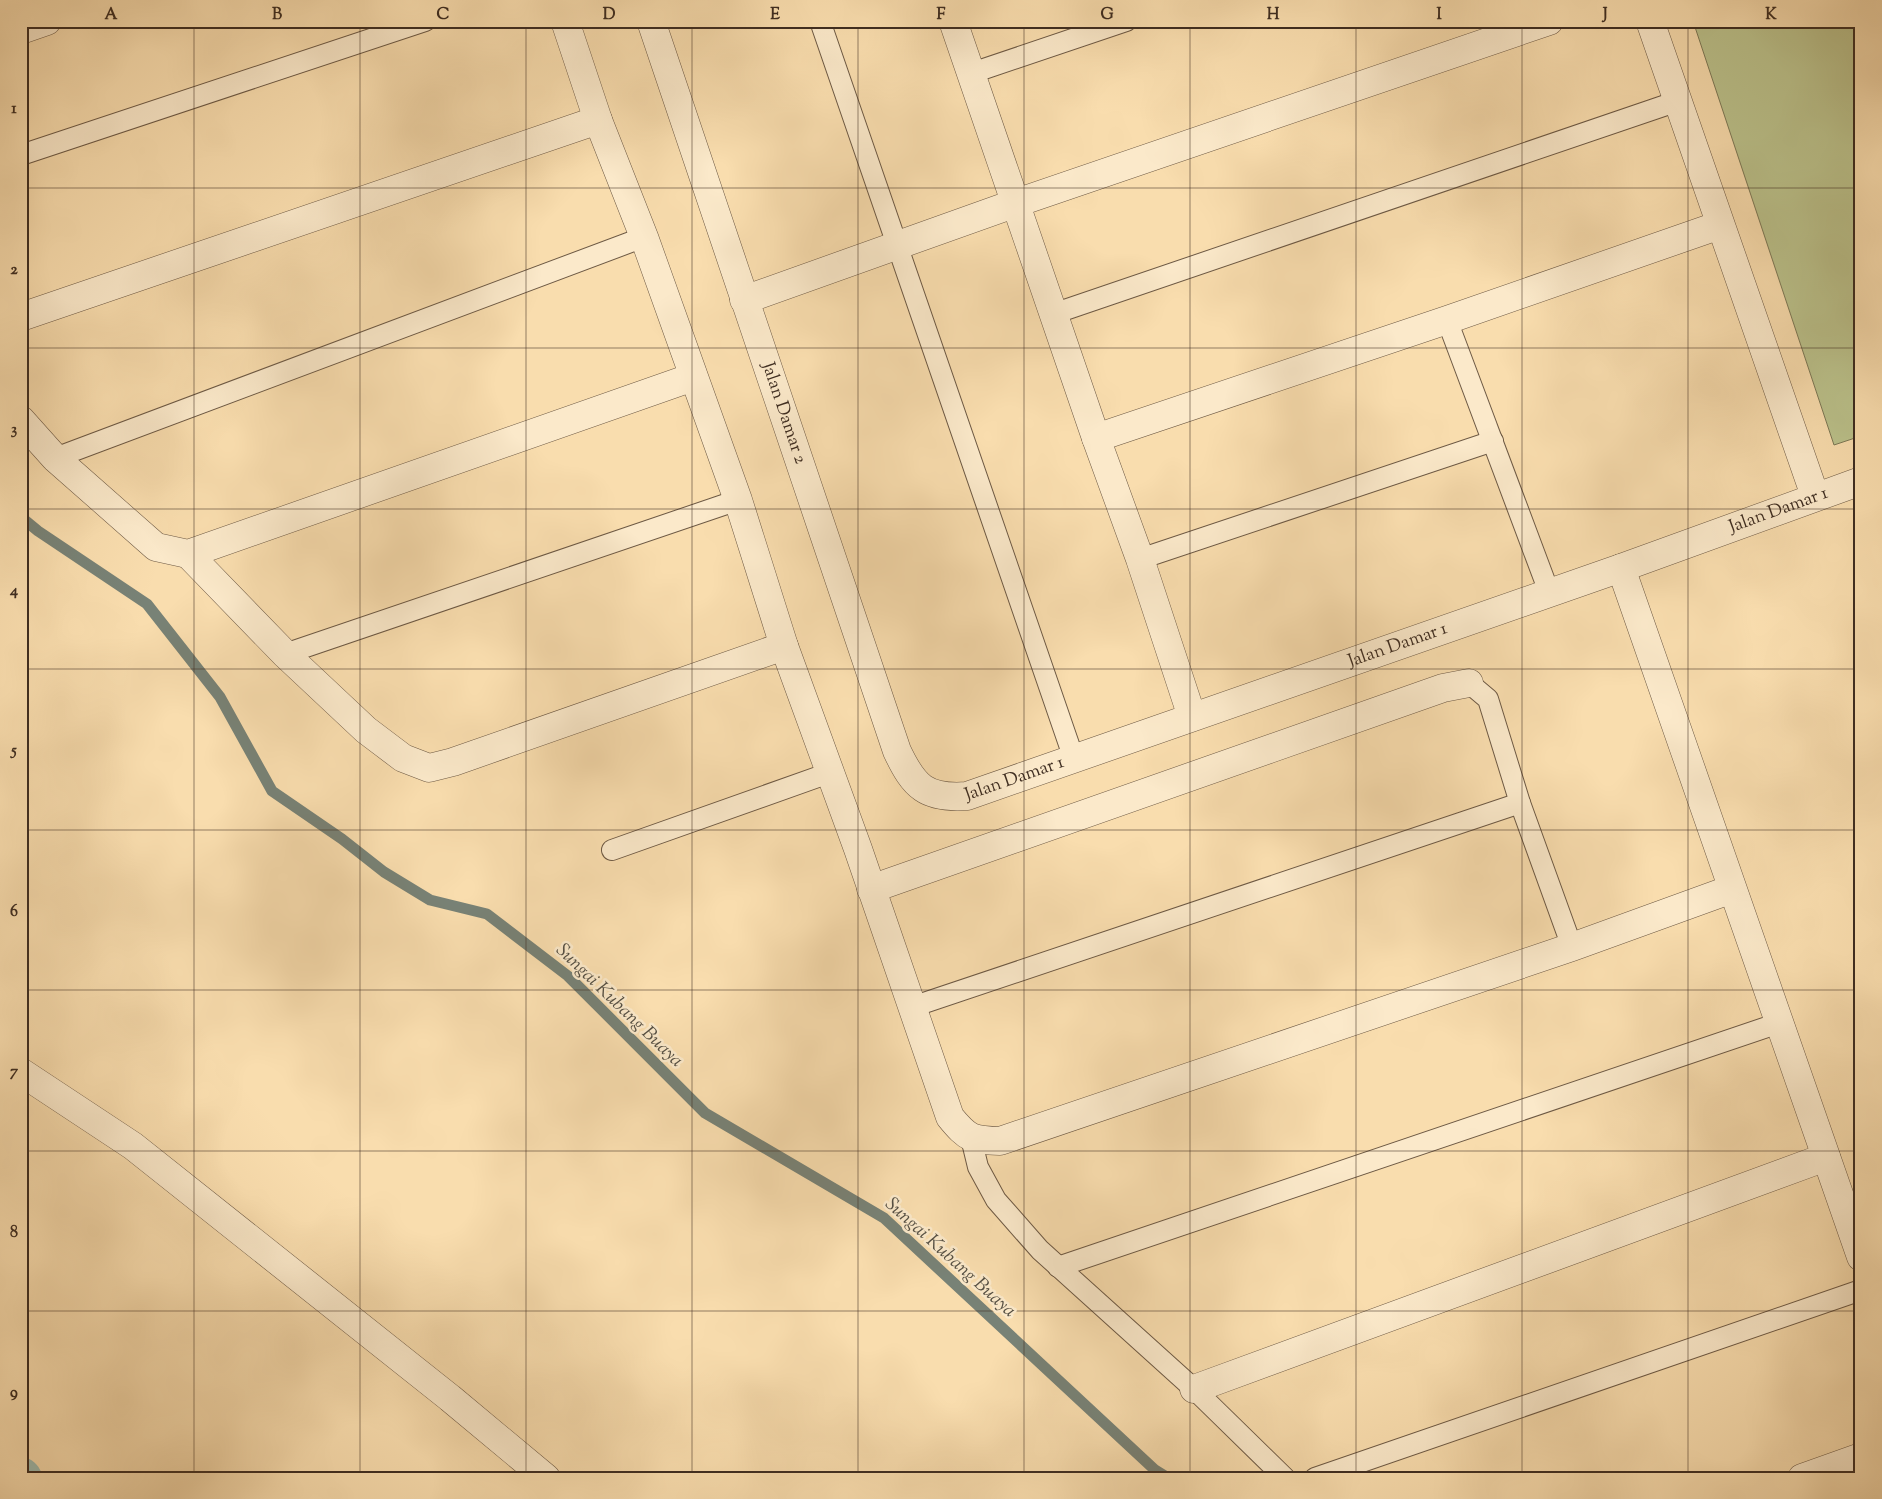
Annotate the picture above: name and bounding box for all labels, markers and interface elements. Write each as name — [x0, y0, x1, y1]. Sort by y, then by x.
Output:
text: A — [105, 4, 118, 27]
text: B — [272, 4, 282, 27]
text: C — [437, 4, 450, 27]
text: D — [603, 4, 616, 27]
text: E — [770, 4, 780, 27]
text: F — [937, 4, 946, 27]
text: G — [1100, 4, 1114, 27]
text: H — [1267, 4, 1280, 27]
text: I — [1436, 4, 1442, 27]
text: J — [1601, 4, 1608, 27]
text: K — [1765, 4, 1777, 27]
text: 1 — [11, 98, 17, 121]
text: 2 — [10, 259, 18, 282]
street label: Jalan Damar 2 — [754, 358, 813, 468]
text: 3 — [11, 419, 18, 442]
street label: Jalan Damar 1 — [1725, 481, 1832, 541]
text: 4 — [9, 580, 18, 603]
street label: Jalan Damar 1 — [1344, 616, 1451, 675]
text: 5 — [9, 740, 17, 763]
street label: Jalan Damar 1 — [960, 750, 1068, 809]
text: 6 — [10, 901, 18, 924]
water label: Sungai Kubang Buaya — [549, 938, 689, 1074]
text: 7 — [10, 1061, 19, 1084]
water label: Sungai Kubang Buaya — [878, 1192, 1022, 1324]
text: 8 — [10, 1222, 18, 1245]
text: 9 — [10, 1382, 18, 1405]

